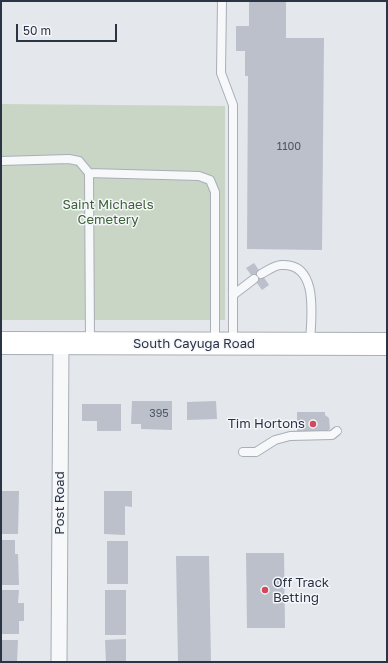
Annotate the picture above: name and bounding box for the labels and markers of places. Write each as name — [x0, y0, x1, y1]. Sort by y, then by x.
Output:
place label: Tim Hortons — [228, 416, 305, 432]
marker: Tim Hortons — [308, 419, 318, 429]
place label: Off Track Betting — [273, 575, 329, 606]
marker: Off Track Betting — [260, 585, 270, 595]

